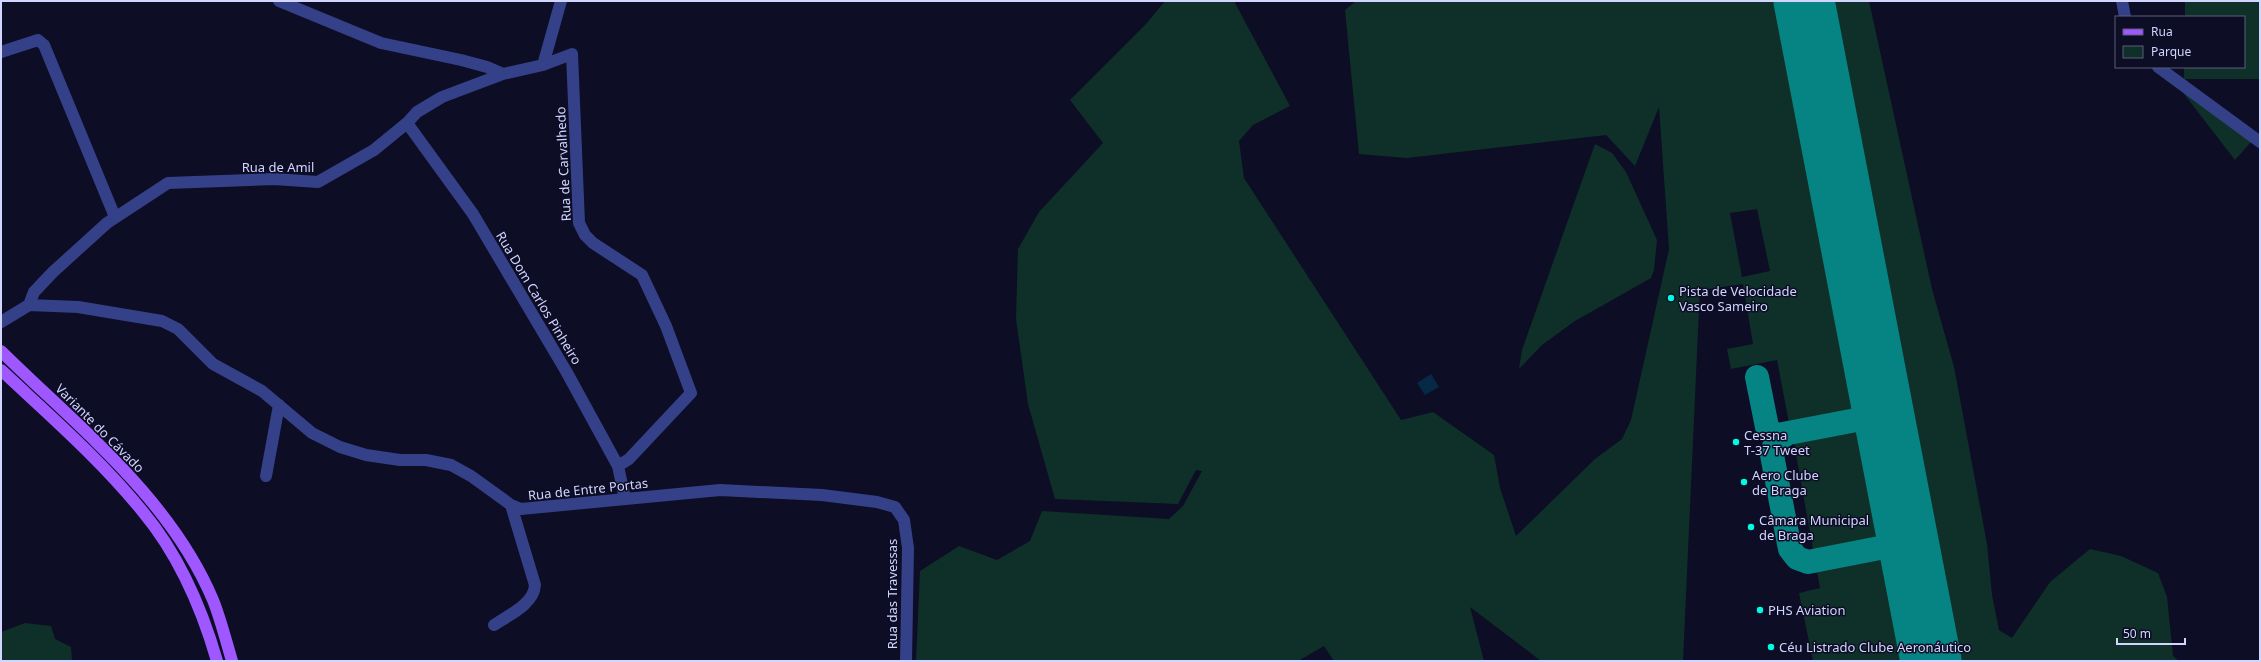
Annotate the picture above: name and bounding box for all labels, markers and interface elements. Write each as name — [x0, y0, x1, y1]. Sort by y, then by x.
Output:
legend — [2115, 16, 2245, 68]
text: Rua — [2151, 23, 2173, 40]
text: Parque — [2151, 43, 2192, 60]
street label: Rua de Carvalhedo — [551, 106, 575, 222]
street label: Rua de Amil — [242, 158, 314, 176]
street label: Rua Dom Carlos Pinheiro — [492, 228, 586, 368]
place label: Pista de Velocidade Vasco Sameiro — [1679, 282, 1797, 315]
marker: Pista de Velocidade Vasco Sameiro — [1666, 293, 1676, 303]
street label: Variante do Cávado — [52, 380, 148, 476]
place label: Cessna T-37 Tweet — [1744, 426, 1810, 459]
marker: Cessna T-37 Tweet — [1731, 437, 1741, 447]
place label: Aero Clube de Braga — [1752, 466, 1819, 499]
street label: Rua de Entre Portas — [527, 474, 649, 504]
marker: Aero Clube de Braga — [1739, 477, 1749, 487]
place label: Câmara Municipal de Braga — [1759, 511, 1869, 544]
marker: Câmara Municipal de Braga — [1746, 522, 1756, 532]
street label: Rua das Travessas — [883, 539, 901, 649]
place label: PHS Aviation — [1768, 601, 1846, 619]
marker: PHS Aviation — [1755, 605, 1765, 615]
scale bar — [2117, 620, 2185, 646]
text: 50 m — [2123, 625, 2151, 642]
place label: Céu Listrado Clube Aeronáutico — [1779, 638, 1971, 656]
marker: Céu Listrado Clube Aeronáutico — [1766, 642, 1776, 652]

